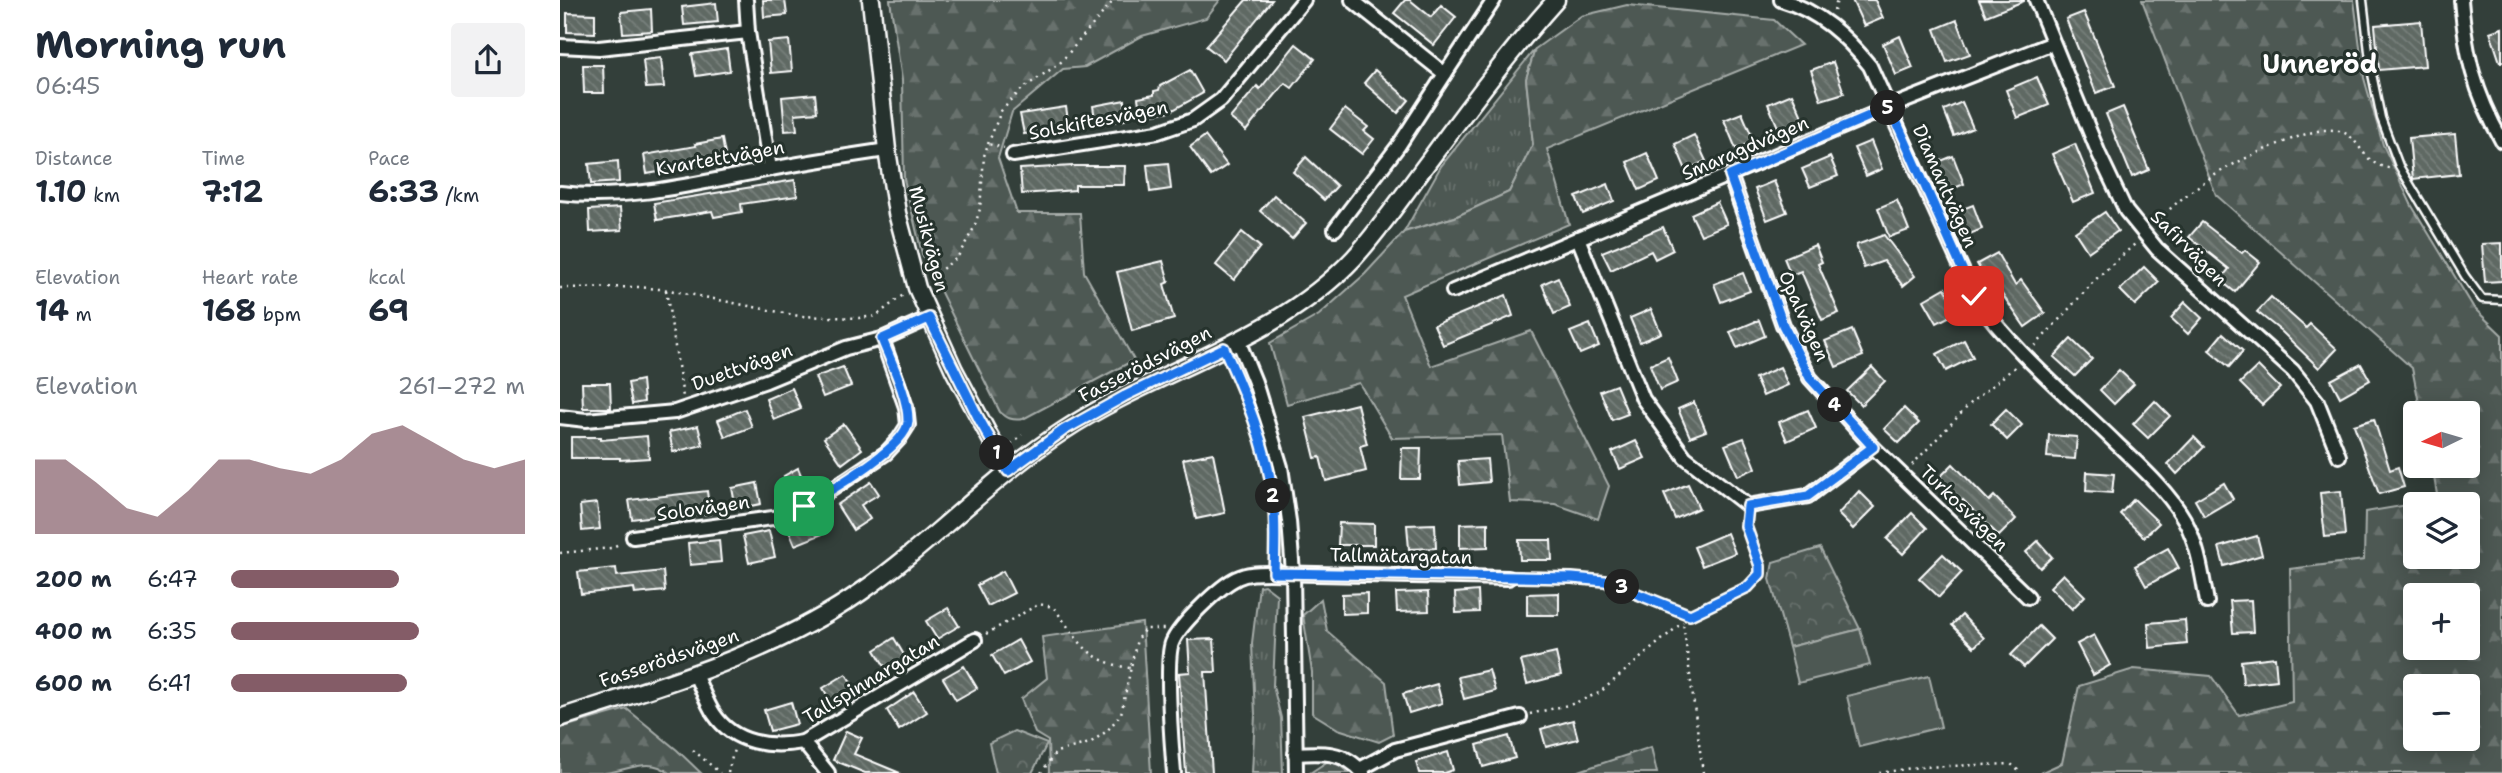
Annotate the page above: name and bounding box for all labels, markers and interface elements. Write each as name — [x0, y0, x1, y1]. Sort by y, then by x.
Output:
text: Morning run — [35, 19, 286, 70]
button: share — [451, 23, 525, 97]
district label: Unneröd — [2262, 46, 2378, 81]
text: 06:45 — [35, 71, 100, 101]
pin: 5 — [1870, 90, 1906, 126]
street label: Solskiftesvägen — [1026, 94, 1170, 146]
text: 5 — [1882, 95, 1893, 120]
street label: Smaragdvägen — [1678, 110, 1812, 186]
street label: Diamantvägen — [1907, 120, 1983, 252]
street label: Kvartettvägen — [654, 134, 786, 182]
text: Distance — [35, 146, 113, 171]
text: Time — [202, 146, 245, 171]
text: Pace — [368, 146, 410, 171]
text: 1.10 — [35, 171, 87, 212]
text: 7:12 — [202, 171, 263, 212]
text: 6:33 — [368, 171, 439, 212]
text: km — [87, 183, 120, 208]
text: /km — [439, 183, 479, 208]
street label: Musikvägen — [903, 183, 955, 295]
street label: Safirvägen — [2145, 204, 2233, 292]
text: Elevation — [35, 265, 120, 290]
text: Heart rate — [202, 265, 298, 290]
text: kcal — [368, 265, 405, 290]
pin — [1944, 266, 2004, 326]
street label: Opalvägen — [1773, 267, 1835, 365]
icon: check — [1955, 277, 1993, 315]
text: 14 — [35, 290, 69, 331]
text: 168 — [202, 290, 256, 331]
text: 69 — [368, 290, 409, 331]
text: m — [69, 302, 92, 327]
text: bpm — [256, 302, 301, 327]
street label: Fasserödsvägen — [1074, 320, 1216, 408]
street label: Duettvägen — [688, 337, 796, 397]
text: Elevation — [35, 371, 138, 401]
text: 261–272 m — [397, 371, 525, 401]
pin: 4 — [1818, 388, 1852, 422]
text: 4 — [1828, 392, 1841, 417]
north arrow — [2403, 401, 2480, 478]
map controls — [2403, 401, 2480, 751]
pin: 1 — [980, 435, 1014, 470]
text: 1 — [992, 440, 1001, 465]
street label: Turkosvägen — [1914, 459, 2014, 557]
pin — [774, 476, 834, 536]
pin: 2 — [1256, 478, 1290, 514]
text: 2 — [1266, 483, 1279, 508]
icon: arrive — [785, 487, 823, 525]
street label: Solovägen — [655, 489, 751, 527]
button: layers — [2403, 492, 2480, 569]
street label: Tallmätargatan — [1330, 542, 1472, 570]
text: 200 m — [35, 564, 112, 594]
text: 6:47 — [147, 564, 198, 594]
pin: 3 — [1604, 570, 1640, 604]
text: 3 — [1615, 574, 1628, 599]
button: + — [2403, 583, 2480, 660]
text: 400 m — [35, 616, 112, 646]
text: 6:35 — [147, 616, 197, 646]
street label: Fasserödsvägen — [596, 622, 742, 694]
street label: Tallspinnargatan — [798, 628, 944, 730]
text: 600 m — [35, 668, 112, 698]
text: 6:41 — [147, 668, 192, 698]
button: − — [2403, 674, 2480, 751]

